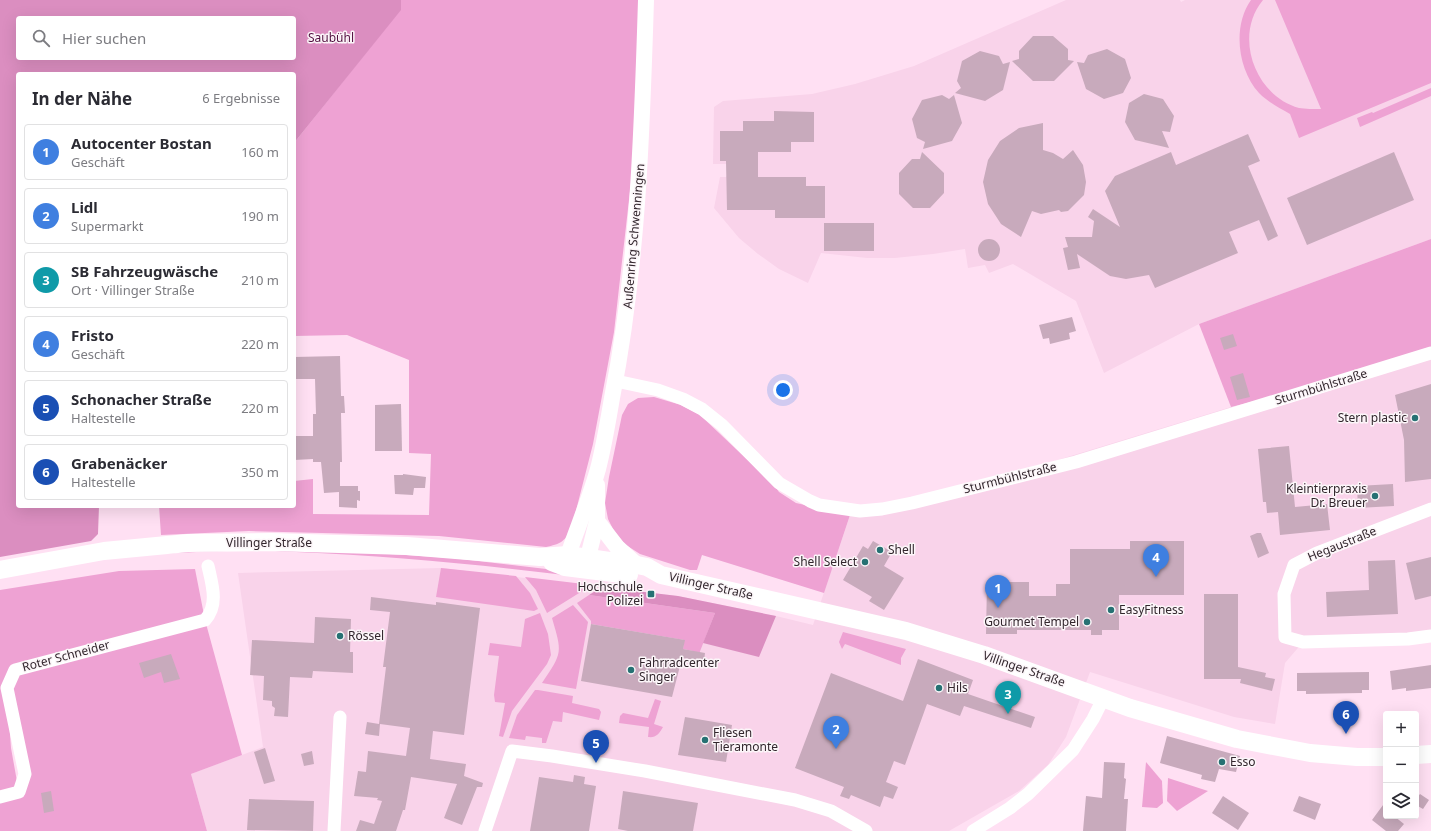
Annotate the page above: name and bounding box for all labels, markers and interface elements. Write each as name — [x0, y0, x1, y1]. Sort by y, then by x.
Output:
search box — [16, 16, 296, 60]
icon: search — [30, 27, 52, 49]
text: Hier suchen — [62, 28, 146, 48]
park label: Saubühl — [308, 29, 354, 46]
text: In der Nähe — [32, 87, 132, 110]
text: 6 Ergebnisse — [202, 89, 280, 107]
text: Autocenter Bostan — [71, 133, 212, 153]
text: 1 — [42, 143, 50, 161]
text: 160 m — [241, 143, 279, 161]
text: Geschäft — [71, 153, 125, 171]
street label: Außenring Schwenningen — [619, 163, 648, 309]
text: Lidl — [71, 197, 98, 217]
text: 2 — [42, 207, 50, 225]
text: 190 m — [241, 207, 279, 225]
text: Supermarkt — [71, 217, 143, 235]
text: SB Fahrzeugwäsche — [71, 261, 218, 281]
text: 3 — [42, 271, 50, 289]
text: 210 m — [241, 271, 279, 289]
text: Ort · Villinger Straße — [71, 281, 195, 299]
text: Fristo — [71, 325, 114, 345]
text: 4 — [42, 335, 50, 353]
text: 220 m — [241, 335, 279, 353]
text: Geschäft — [71, 345, 125, 363]
street label: Sturmbühlstraße — [1273, 364, 1369, 409]
your location — [773, 380, 793, 400]
text: Schonacher Straße — [71, 389, 212, 409]
text: 5 — [42, 399, 50, 417]
text: 220 m — [241, 399, 279, 417]
text: Haltestelle — [71, 409, 136, 427]
place label: Stern plastic — [1338, 409, 1407, 426]
marker: Stern plastic — [1410, 413, 1420, 423]
text: Grabenäcker — [71, 453, 167, 473]
street label: Sturmbühlstraße — [961, 458, 1059, 497]
text: 6 — [42, 463, 50, 481]
text: 350 m — [241, 463, 279, 481]
text: Haltestelle — [71, 473, 136, 491]
place label: Kleintierpraxis Dr. Breuer — [1286, 480, 1367, 511]
marker: Kleintierpraxis Dr. Breuer — [1370, 491, 1380, 501]
street label: Hegaustraße — [1305, 522, 1379, 565]
street label: Villinger Straße — [226, 534, 312, 551]
place label: Shell — [888, 541, 915, 558]
pin: 4 — [1143, 544, 1169, 577]
marker: Shell — [875, 545, 885, 555]
place label: Shell Select — [794, 553, 858, 570]
marker: Shell Select — [860, 557, 870, 567]
street label: Villinger Straße — [667, 568, 755, 604]
pin: 1 — [985, 575, 1011, 608]
place label: Hochschule Polizei — [577, 578, 643, 609]
marker: Hochschule Polizei — [646, 589, 656, 599]
place label: EasyFitness — [1119, 601, 1184, 618]
marker: EasyFitness — [1106, 605, 1116, 615]
place label: Gourmet Tempel — [984, 613, 1079, 630]
marker: Gourmet Tempel — [1082, 617, 1092, 627]
place label: Rössel — [348, 627, 384, 644]
marker: Rössel — [335, 631, 345, 641]
street label: Roter Schneider — [20, 636, 112, 675]
street label: Villinger Straße — [981, 647, 1068, 691]
place label: Fahrradcenter Singer — [639, 654, 719, 685]
marker: Fahrradcenter Singer — [626, 665, 636, 675]
place label: Hils — [947, 679, 968, 696]
pin: 3 — [995, 681, 1021, 714]
marker: Hils — [934, 683, 944, 693]
pin: 6 — [1333, 701, 1359, 734]
map controls — [1383, 711, 1419, 819]
button: + — [1383, 711, 1419, 747]
pin: 2 — [823, 716, 849, 749]
place label: Fliesen Tieramonte — [713, 724, 778, 755]
pin: 5 — [583, 730, 609, 763]
marker: Fliesen Tieramonte — [700, 735, 710, 745]
button: − — [1383, 747, 1419, 783]
place label: Esso — [1230, 753, 1255, 770]
marker: Esso — [1217, 757, 1227, 767]
button: layers — [1383, 783, 1419, 819]

